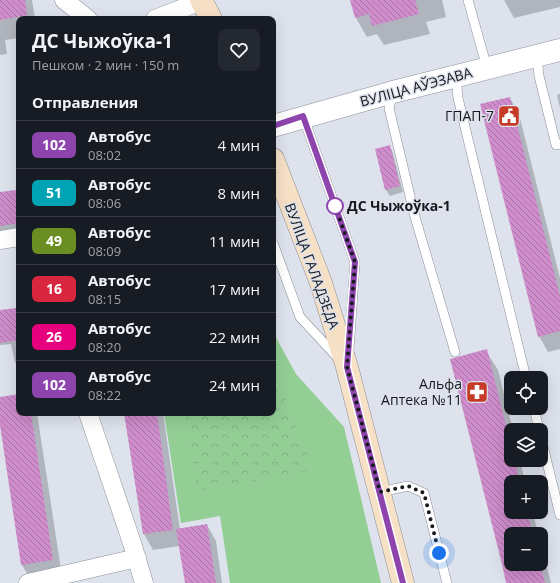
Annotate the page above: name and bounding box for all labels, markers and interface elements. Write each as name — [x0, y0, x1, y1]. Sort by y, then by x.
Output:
text: ДС Чыжоўка-1 — [32, 28, 173, 54]
button: heart — [218, 29, 260, 71]
text: Пешком · 2 мин · 150 m — [32, 56, 179, 74]
street label: ВУЛІЦА АЎЭЗАВА — [358, 62, 474, 111]
text: Отправления — [32, 92, 138, 112]
public building icon: ГПАП-7 — [496, 103, 522, 129]
place label: ГПАП-7 — [445, 106, 494, 125]
text: Автобус — [88, 126, 151, 146]
text: 102 — [42, 135, 66, 154]
text: 4 мин — [217, 135, 260, 155]
text: 08:02 — [88, 146, 121, 164]
text: Автобус — [88, 174, 151, 194]
text: 51 — [46, 183, 62, 202]
text: 8 мин — [217, 183, 260, 203]
text: 08:06 — [88, 194, 121, 212]
place label: ДС Чыжоўка-1 — [347, 196, 451, 215]
marker: ДС Чыжоўка-1 — [326, 197, 344, 215]
street label: ВУЛІЦА ГАЛАДЗЕДА — [281, 200, 344, 332]
text: Автобус — [88, 222, 151, 242]
text: 49 — [46, 231, 62, 250]
text: 11 мин — [209, 231, 260, 251]
text: 08:09 — [88, 242, 121, 260]
text: Автобус — [88, 270, 151, 290]
text: 16 — [46, 279, 62, 298]
text: 17 мин — [209, 279, 260, 299]
text: 08:15 — [88, 290, 121, 308]
text: Автобус — [88, 318, 151, 338]
text: 26 — [46, 327, 62, 346]
text: 22 мин — [209, 327, 260, 347]
text: 08:20 — [88, 338, 121, 356]
text: Автобус — [88, 366, 151, 386]
map controls — [504, 371, 548, 571]
button: locate — [504, 371, 548, 415]
place label: Альфа Аптека №11 — [381, 374, 462, 409]
text: 102 — [42, 375, 66, 394]
text: 24 мин — [209, 375, 260, 395]
pharmacy icon: Альфа Аптека №11 — [464, 379, 490, 405]
text: 08:22 — [88, 386, 121, 404]
button: layers — [504, 423, 548, 467]
button: + — [504, 475, 548, 519]
button: − — [504, 527, 548, 571]
your location — [429, 543, 449, 563]

